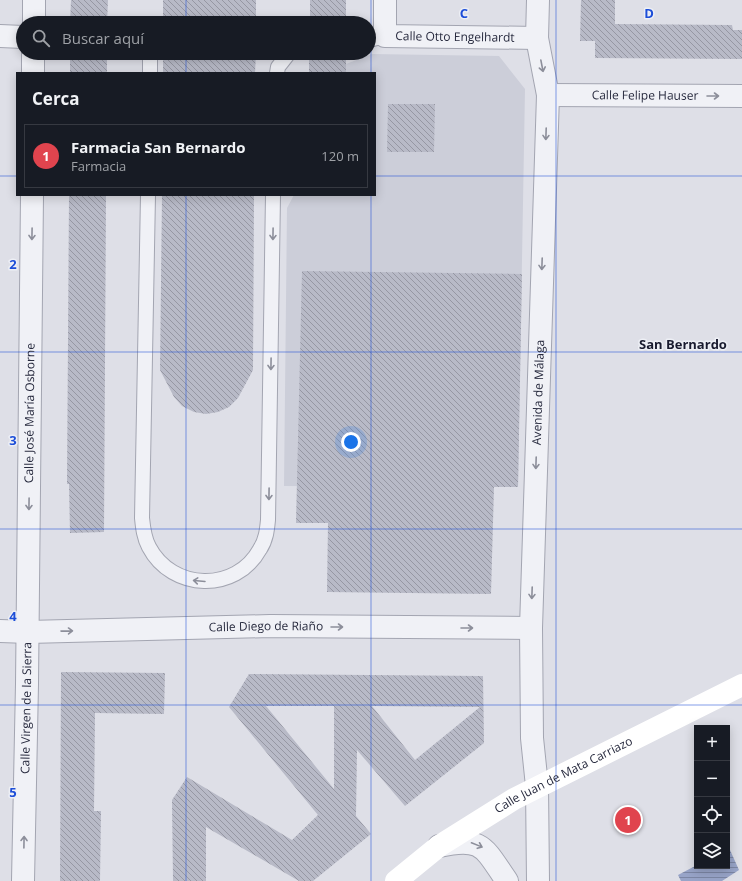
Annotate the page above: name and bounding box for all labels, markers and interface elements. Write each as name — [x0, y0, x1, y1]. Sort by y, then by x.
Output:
text: C — [460, 4, 468, 22]
text: D — [644, 4, 654, 22]
search box — [16, 16, 376, 60]
icon: search — [30, 27, 52, 49]
street label: Calle Otto Engelhardt — [395, 27, 515, 46]
text: Buscar aquí — [62, 28, 144, 48]
one-way arrow — [539, 60, 547, 73]
street label: Calle Felipe Hauser — [592, 86, 698, 104]
text: Cerca — [32, 87, 80, 110]
one-way arrow — [706, 92, 719, 100]
one-way arrow — [543, 127, 550, 140]
text: Farmacia San Bernardo — [71, 137, 245, 157]
text: 1 — [42, 147, 50, 165]
text: 120 m — [321, 147, 359, 165]
text: Farmacia — [71, 157, 126, 175]
one-way arrow — [28, 227, 36, 240]
one-way arrow — [269, 227, 276, 240]
text: 2 — [9, 255, 17, 273]
one-way arrow — [539, 257, 546, 270]
district label: San Bernardo — [639, 335, 727, 353]
street label: Avenida de Málaga — [528, 339, 548, 445]
street label: Calle José María Osborne — [20, 343, 38, 483]
one-way arrow — [267, 357, 275, 370]
text: 3 — [9, 431, 17, 449]
your location — [341, 432, 361, 452]
one-way arrow — [533, 456, 540, 469]
one-way arrow — [265, 487, 273, 500]
one-way arrow — [25, 497, 33, 510]
one-way arrow — [193, 577, 206, 584]
one-way arrow — [529, 586, 536, 599]
text: 4 — [9, 607, 17, 625]
street label: Calle Diego de Riaño — [208, 617, 323, 636]
one-way arrow — [330, 623, 343, 631]
one-way arrow — [460, 624, 473, 632]
one-way arrow — [60, 627, 73, 635]
street label: Calle Virgen de la Sierra — [16, 642, 35, 774]
map controls — [694, 725, 730, 869]
button: + — [694, 725, 730, 761]
street label: Calle Juan de Mata Carriazo — [491, 732, 635, 817]
button: − — [694, 761, 730, 797]
text: 5 — [9, 783, 17, 801]
button: locate — [694, 797, 730, 833]
pin: 1 — [615, 805, 641, 835]
button: layers — [694, 833, 730, 869]
one-way arrow — [20, 836, 28, 849]
one-way arrow — [471, 842, 483, 850]

